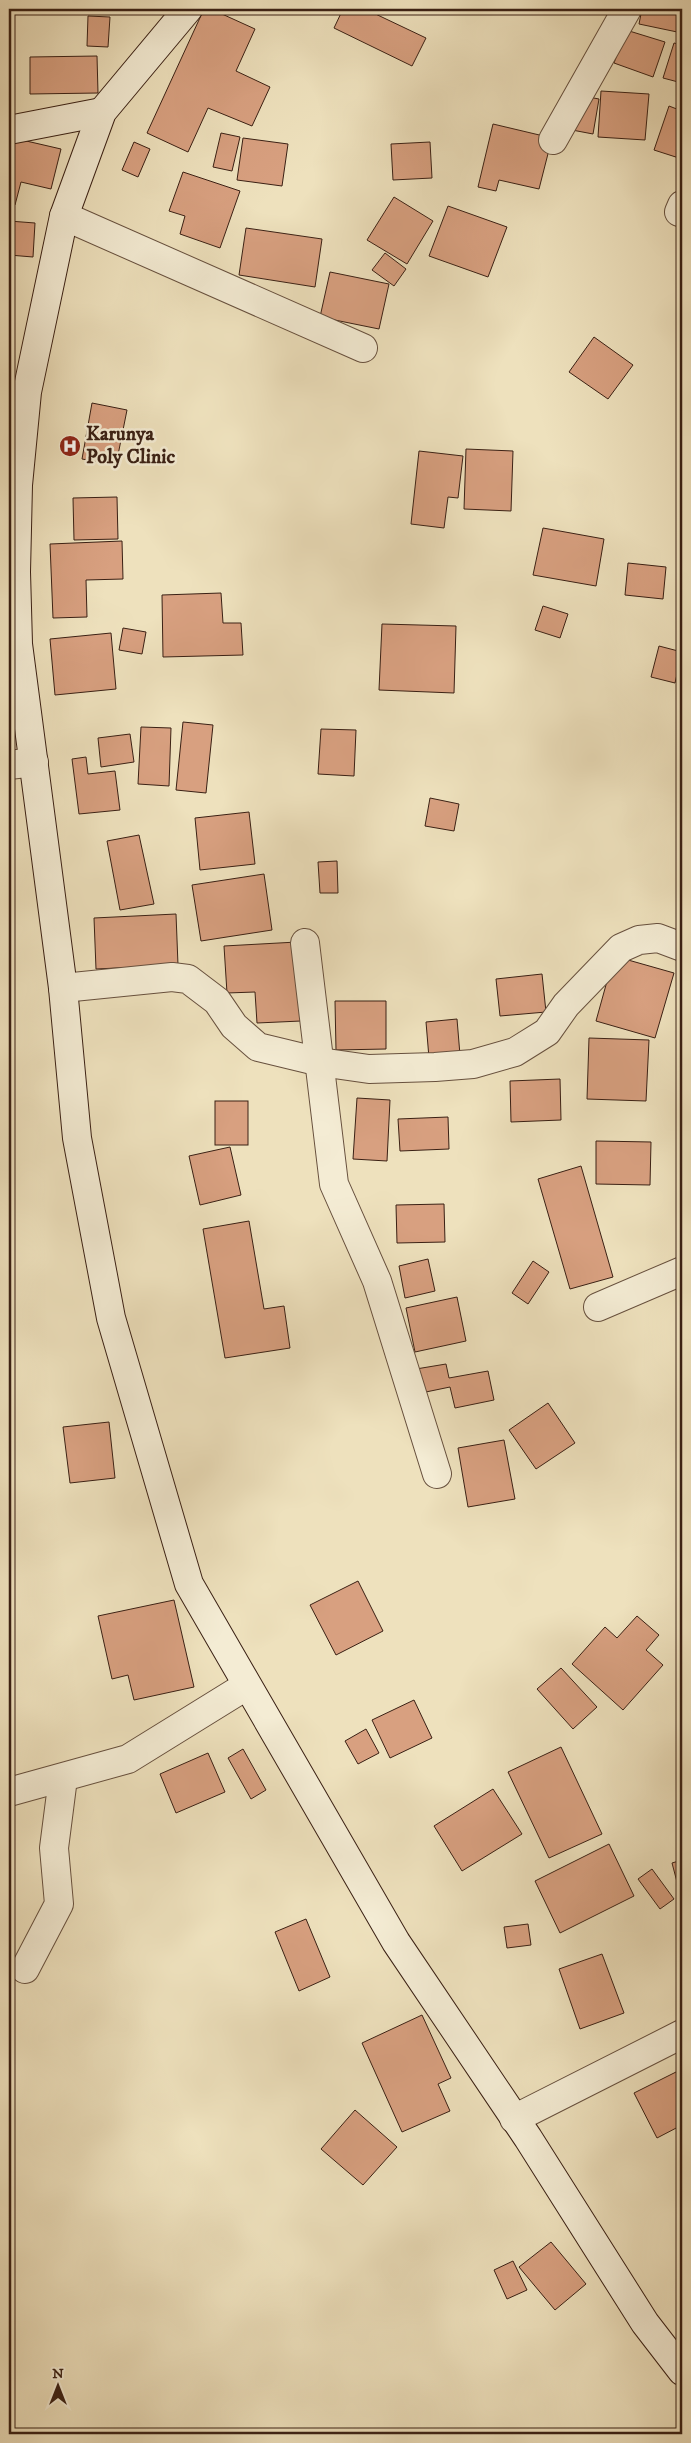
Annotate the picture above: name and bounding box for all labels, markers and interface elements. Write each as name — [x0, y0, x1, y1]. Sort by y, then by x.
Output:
place label: Karunya Poly Clinic — [86, 422, 175, 470]
hospital icon: Karunya Poly Clinic — [58, 434, 82, 458]
north arrow — [32, 2360, 82, 2410]
text: N — [52, 2365, 64, 2383]

